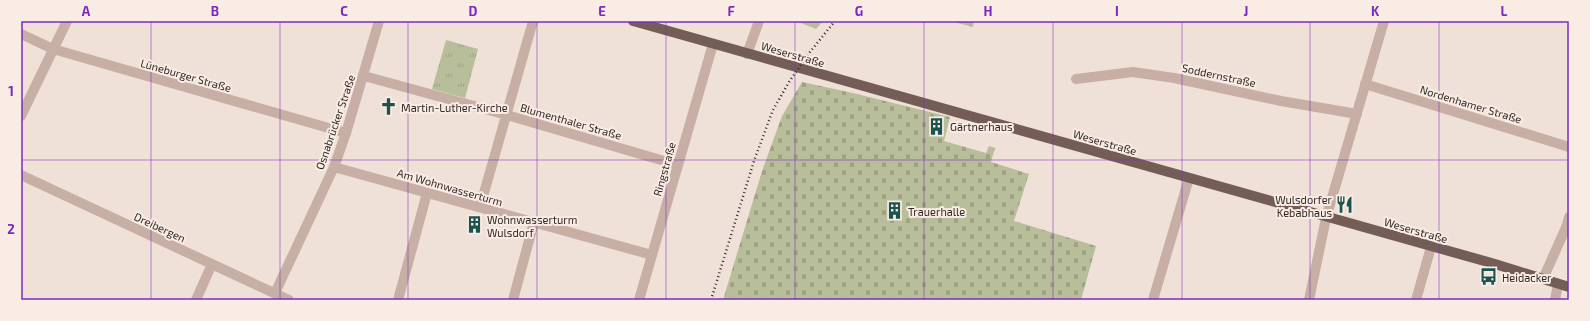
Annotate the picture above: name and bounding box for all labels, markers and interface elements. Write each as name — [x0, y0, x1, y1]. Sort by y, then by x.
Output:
text: A — [82, 3, 91, 19]
text: B — [211, 3, 219, 19]
text: C — [340, 3, 348, 19]
text: D — [469, 3, 478, 19]
text: E — [598, 3, 606, 19]
text: F — [727, 3, 735, 19]
text: G — [855, 3, 863, 19]
text: H — [984, 3, 993, 19]
text: I — [1115, 3, 1119, 19]
text: J — [1244, 3, 1248, 19]
text: K — [1371, 3, 1380, 19]
text: L — [1501, 3, 1508, 19]
street label: Weserstraße — [760, 39, 826, 69]
street label: Lüneburger Straße — [139, 56, 233, 94]
street label: Soddernstraße — [1181, 61, 1257, 89]
street label: Osnabrücker Straße — [313, 73, 357, 171]
street label: Nordenhamer Straße — [1419, 82, 1523, 126]
text: 1 — [8, 83, 14, 99]
church icon: Martin-Luther-Kirche — [378, 97, 398, 117]
street label: Blumenthaler Straße — [519, 100, 623, 142]
place label: Martin-Luther-Kirche — [401, 101, 508, 114]
building icon: Gärtnerhaus — [927, 116, 947, 136]
place label: Gärtnerhaus — [950, 120, 1013, 133]
street label: Weserstraße — [1072, 127, 1138, 157]
street label: Ringstraße — [650, 140, 678, 198]
street label: Am Wohnwasserturm — [396, 166, 504, 208]
place label: Wulsdorfer Kebabhaus — [1275, 193, 1333, 219]
restaurant icon: Wulsdorfer Kebabhaus — [1335, 195, 1355, 215]
building icon: Trauerhalle — [885, 201, 905, 221]
place label: Trauerhalle — [908, 205, 965, 218]
street label: Dreibergen — [132, 209, 188, 245]
place label: Wohnwasserturm Wulsdorf — [487, 213, 577, 239]
building icon: Wohnwasserturm Wulsdorf — [464, 215, 484, 235]
street label: Weserstraße — [1383, 215, 1449, 245]
text: 2 — [7, 221, 15, 237]
bus stop icon: Heidacker — [1479, 267, 1499, 287]
place label: Heidacker — [1502, 271, 1552, 284]

